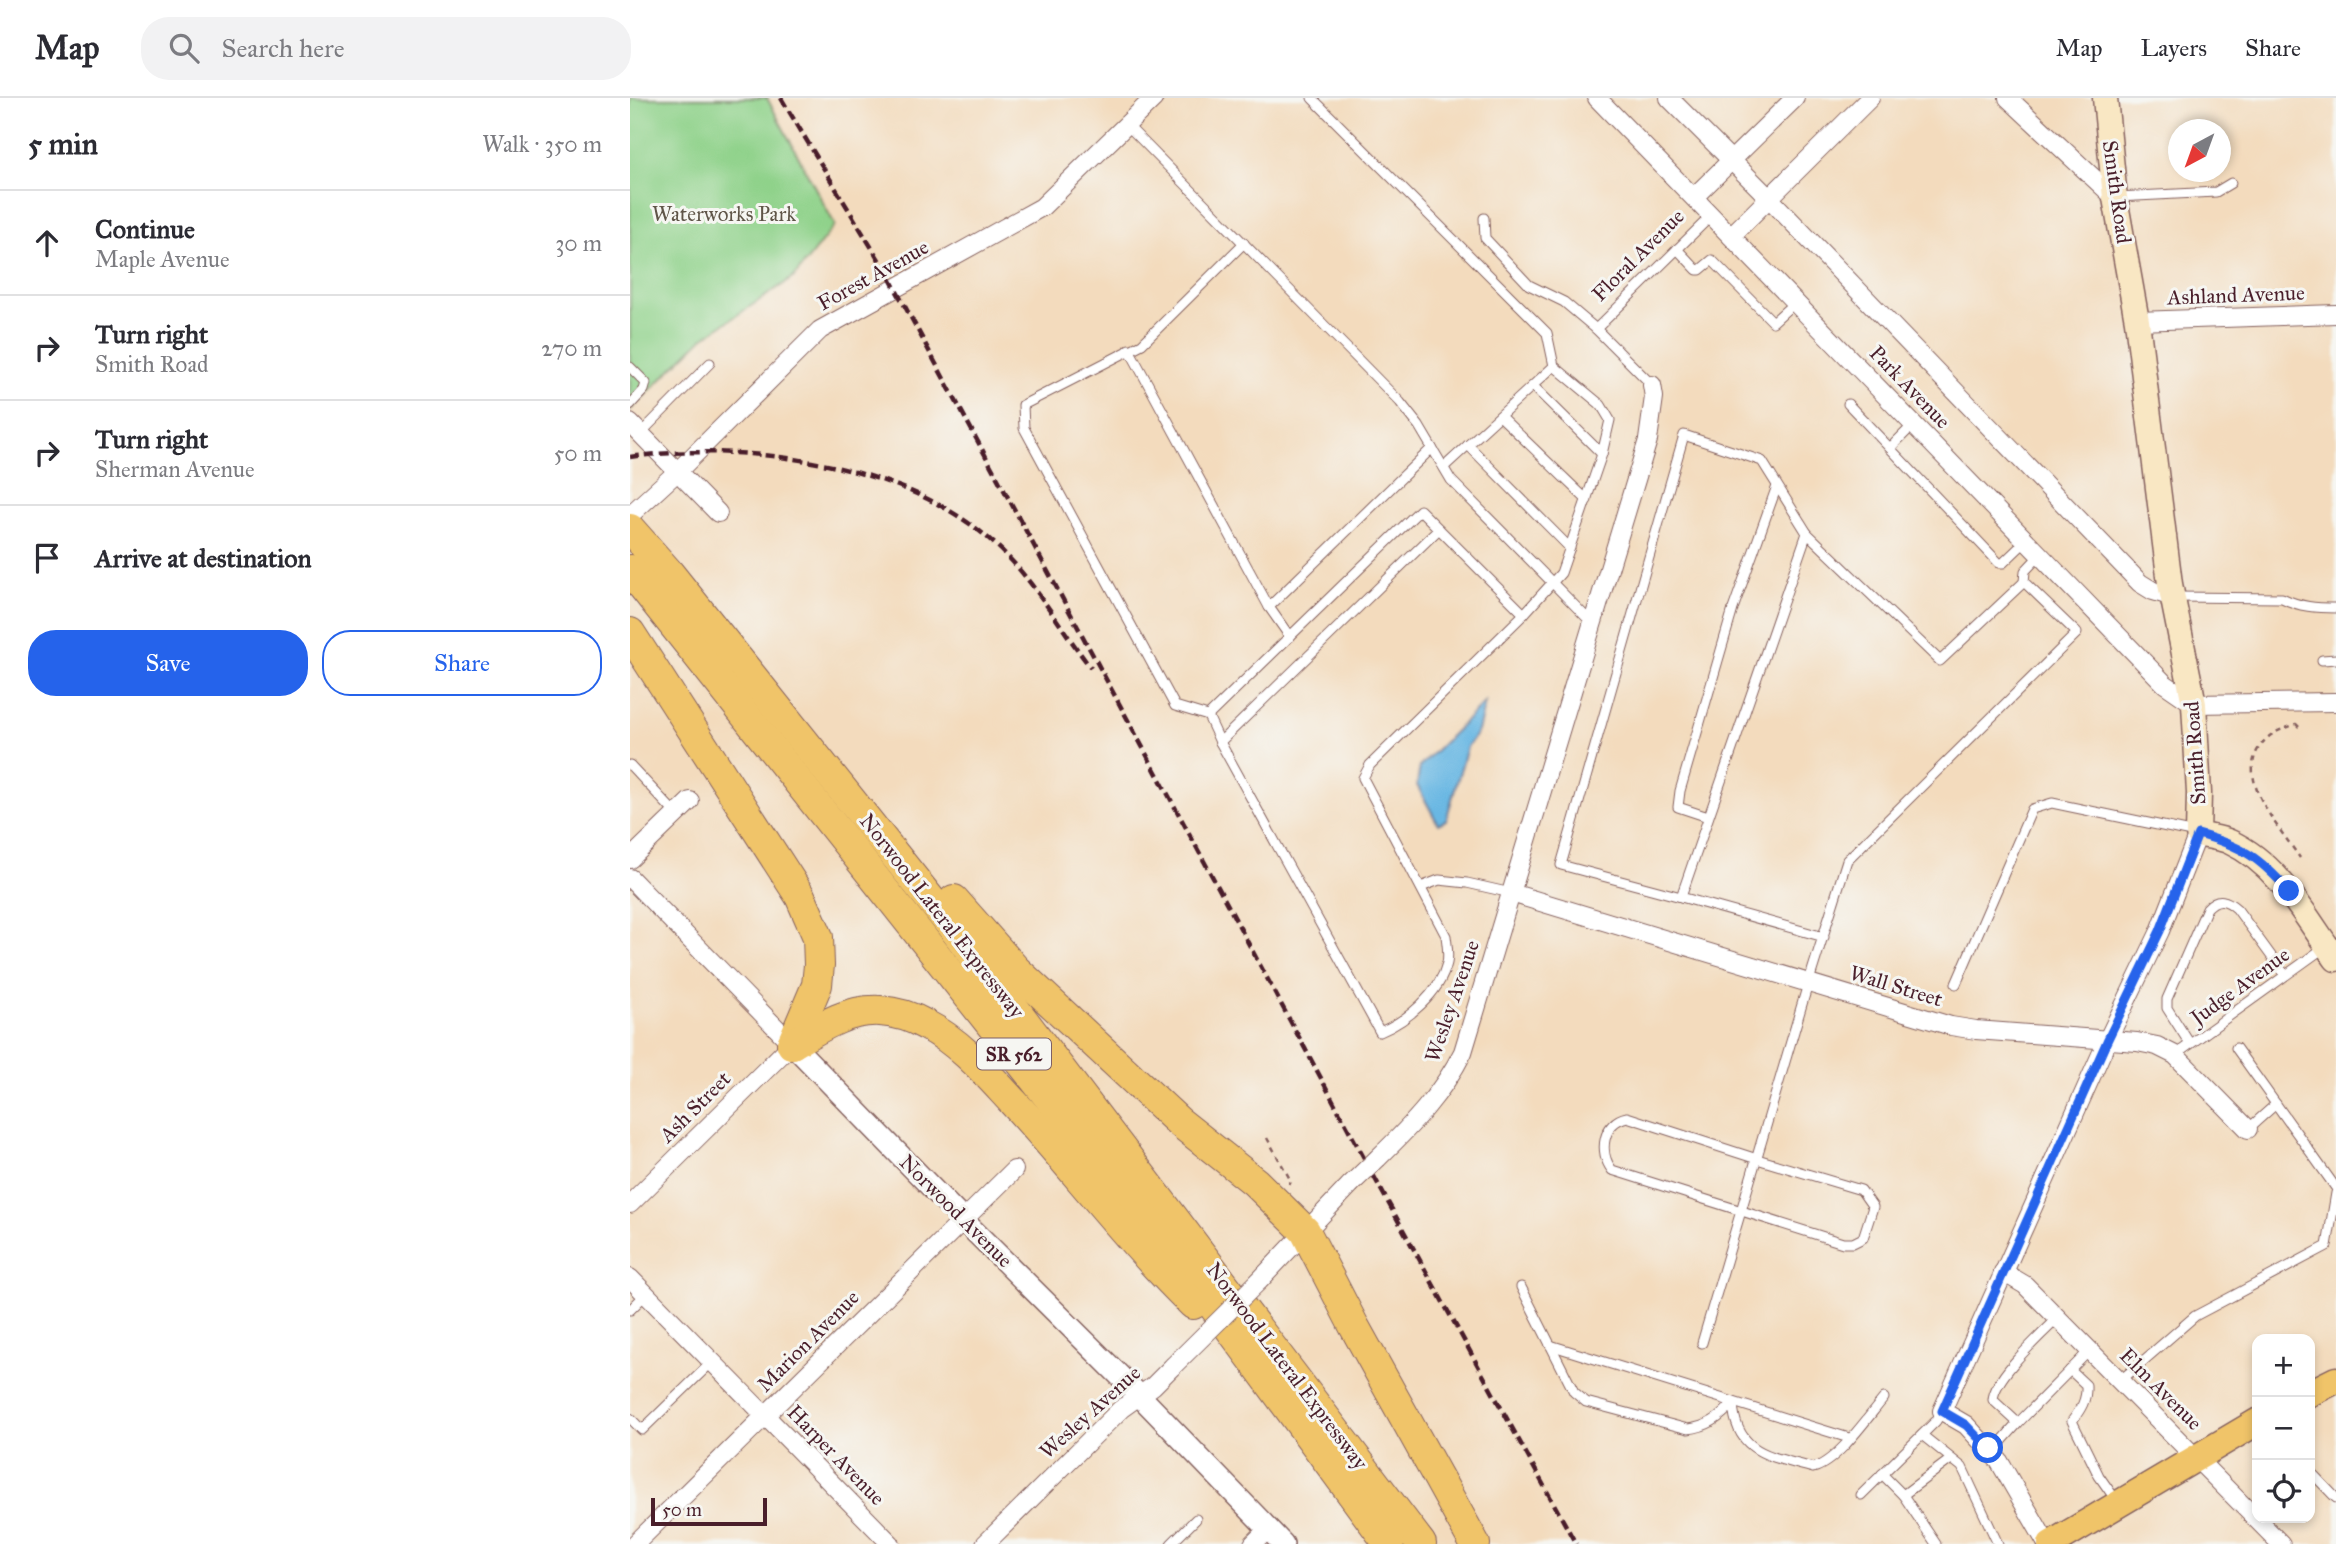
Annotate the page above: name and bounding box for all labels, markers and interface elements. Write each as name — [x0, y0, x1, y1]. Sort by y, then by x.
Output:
search box — [141, 17, 631, 80]
text: Map — [35, 28, 99, 68]
icon: search — [165, 29, 203, 67]
text: Search here — [221, 32, 345, 64]
text: Map — [2056, 33, 2103, 63]
text: Layers — [2141, 33, 2207, 63]
text: Share — [2245, 33, 2301, 63]
north arrow — [2168, 119, 2231, 182]
text: 5 min — [28, 126, 98, 162]
text: Walk · 350 m — [482, 130, 602, 158]
street label: Smith Road — [2097, 139, 2137, 246]
park label: Waterworks Park — [652, 201, 796, 227]
street label: Floral Avenue — [1586, 203, 1690, 307]
text: Continue — [95, 213, 195, 245]
icon: ahead — [28, 224, 66, 262]
text: 30 m — [555, 229, 602, 257]
street label: Forest Avenue — [813, 234, 933, 316]
text: Maple Avenue — [95, 245, 230, 273]
street label: Ashland Avenue — [2166, 280, 2305, 310]
text: Turn right — [95, 318, 208, 350]
icon: right — [28, 329, 66, 367]
text: 270 m — [541, 334, 602, 362]
street label: Park Avenue — [1864, 340, 1956, 434]
text: Smith Road — [95, 350, 209, 378]
text: Turn right — [95, 423, 208, 455]
icon: right — [28, 434, 66, 472]
text: 50 m — [554, 439, 602, 467]
text: Sherman Avenue — [95, 455, 255, 483]
icon: arrive — [28, 539, 66, 577]
text: Arrive at destination — [95, 542, 312, 574]
button: Save — [28, 630, 308, 696]
button: Share — [322, 630, 602, 696]
street label: Smith Road — [2178, 700, 2212, 806]
street label: Norwood Lateral Expressway — [854, 808, 1031, 1024]
route end — [2273, 875, 2304, 906]
street label: Wesley Avenue — [1419, 936, 1485, 1065]
street label: Judge Avenue — [2184, 941, 2295, 1032]
street label: Wall Street — [1846, 960, 1946, 1013]
road number: SR 562 — [977, 1038, 1051, 1070]
street label: Ash Street — [653, 1066, 736, 1149]
street label: Norwood Avenue — [894, 1149, 1018, 1273]
street label: Norwood Lateral Expressway — [1201, 1257, 1374, 1476]
street label: Marion Avenue — [752, 1284, 865, 1397]
map controls — [2252, 1334, 2315, 1523]
button: + — [2252, 1334, 2315, 1397]
street label: Elm Avenue — [2114, 1342, 2208, 1436]
street label: Wesley Avenue — [1034, 1360, 1146, 1464]
button: − — [2252, 1397, 2315, 1460]
street label: Harper Avenue — [782, 1399, 891, 1511]
route start — [1972, 1432, 2003, 1463]
button: locate — [2252, 1460, 2315, 1523]
scale bar — [651, 1495, 766, 1527]
text: 50 m — [662, 1498, 702, 1521]

